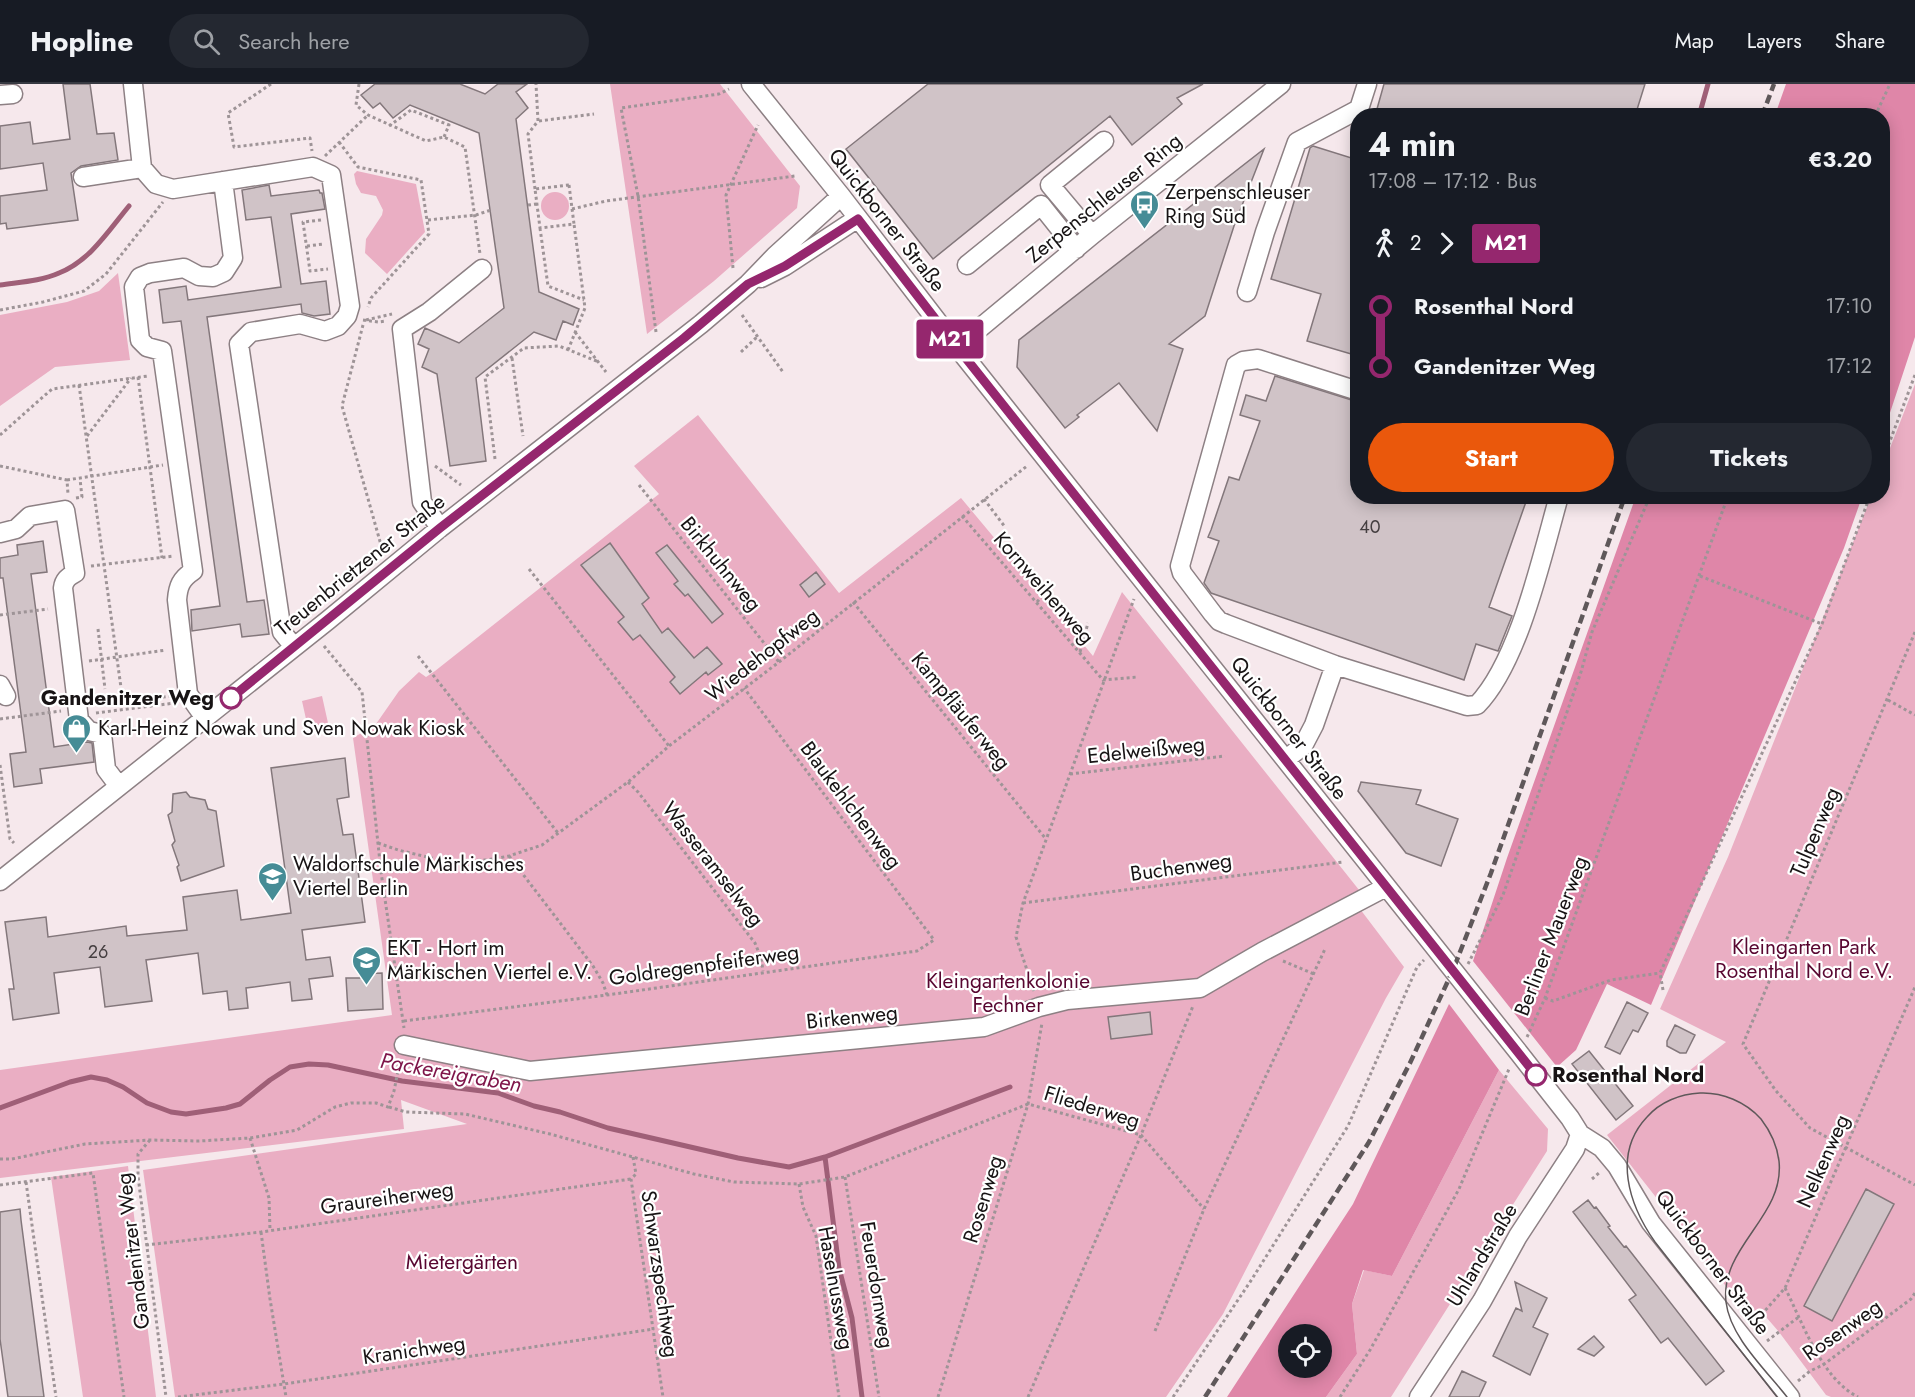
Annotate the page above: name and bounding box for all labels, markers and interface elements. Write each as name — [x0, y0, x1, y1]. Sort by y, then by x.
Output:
search box — [169, 14, 589, 68]
text: Hopline — [30, 21, 133, 62]
icon: search — [190, 25, 223, 58]
text: Search here — [238, 25, 350, 57]
text: Map — [1675, 26, 1714, 56]
text: Layers — [1747, 26, 1802, 56]
text: Share — [1835, 26, 1885, 56]
text: 4 min — [1368, 121, 1456, 168]
street label: Zerpenschleuser Ring — [1020, 126, 1188, 270]
street label: Quickborner Straße — [821, 142, 953, 298]
text: €3.20 — [1808, 143, 1872, 175]
text: 17:08 – 17:12 · Bus — [1368, 167, 1537, 196]
place label: Zerpenschleuser Ring Süd — [1165, 177, 1311, 231]
bus stop icon: Zerpenschleuser Ring Süd — [1128, 188, 1160, 230]
icon: walk — [1368, 227, 1401, 260]
icon: forward — [1430, 227, 1463, 260]
text: M21 — [1484, 228, 1528, 258]
text: 2 — [1410, 229, 1421, 258]
text: Rosenthal Nord — [1414, 290, 1573, 322]
text: 17:10 — [1826, 292, 1872, 321]
line badge: M21 — [916, 320, 984, 358]
text: M21 — [928, 324, 972, 354]
text: Gandenitzer Weg — [1414, 350, 1595, 382]
text: 17:12 — [1826, 352, 1872, 381]
button: Start — [1368, 423, 1614, 492]
button: Tickets — [1626, 423, 1872, 492]
street label: Treuenbrietzener Straße — [268, 487, 452, 643]
street label: Birkhuhnweg — [673, 510, 769, 618]
house number: 40 — [1359, 514, 1381, 540]
street label: Kornweihenweg — [987, 525, 1101, 651]
street label: Wiedehopfweg — [699, 601, 825, 709]
street label: Kampfläuferweg — [904, 646, 1018, 776]
street label: Quickborner Straße — [1223, 650, 1355, 806]
place label: Gandenitzer Weg — [41, 683, 214, 713]
marker: Gandenitzer Weg — [220, 687, 242, 709]
shop icon: Karl-Heinz Nowak und Sven Nowak Kiosk — [61, 712, 93, 754]
place label: Karl-Heinz Nowak und Sven Nowak Kiosk — [98, 713, 466, 743]
street label: Edelweißweg — [1086, 729, 1206, 771]
street label: Blaukehlchenweg — [793, 735, 909, 875]
street label: Tulpenweg — [1783, 783, 1847, 881]
street label: Wasseramselweg — [655, 795, 771, 933]
street label: Buchenweg — [1128, 845, 1234, 889]
place label: Waldorfschule Märkisches Viertel Berlin — [293, 849, 524, 903]
street label: Berliner Mauerweg — [1507, 852, 1595, 1020]
school or university icon: Waldorfschule Märkisches Viertel Berlin — [256, 860, 288, 902]
park label: Kleingarten Park Rosenthal Nord e.V. — [1715, 932, 1893, 986]
place label: EKT - Hort im Märkischen Viertel e.V. — [387, 933, 592, 987]
street label: Goldregenpfeiferweg — [607, 937, 801, 993]
house number: 26 — [88, 939, 108, 965]
school or university icon: EKT - Hort im Märkischen Viertel e.V. — [350, 944, 382, 986]
park label: Kleingartenkolonie Fechner — [926, 966, 1090, 1020]
street label: Birkenweg — [805, 997, 899, 1037]
water label: Packereigraben — [378, 1044, 524, 1100]
place label: Rosenthal Nord — [1552, 1060, 1704, 1090]
marker: Rosenthal Nord — [1525, 1064, 1547, 1086]
street label: Fliederweg — [1040, 1078, 1144, 1136]
street label: Nelkenweg — [1789, 1110, 1857, 1212]
street label: Rosenweg — [955, 1151, 1011, 1247]
street label: Gandenitzer Weg — [109, 1171, 157, 1331]
street label: Graureiherweg — [318, 1174, 456, 1222]
street label: Quickborner Straße — [1648, 1183, 1778, 1341]
street label: Schwarzspechtweg — [633, 1189, 687, 1359]
street label: Uhlandstraße — [1439, 1198, 1525, 1312]
street label: Feuerdornweg — [852, 1219, 902, 1351]
street label: Haselnussweg — [810, 1224, 862, 1352]
park label: Mietergärten — [406, 1247, 518, 1277]
street label: Rosenweg — [1796, 1292, 1888, 1368]
map controls — [1278, 1324, 1332, 1378]
button: locate — [1278, 1324, 1332, 1378]
street label: Kranichweg — [361, 1328, 467, 1372]

